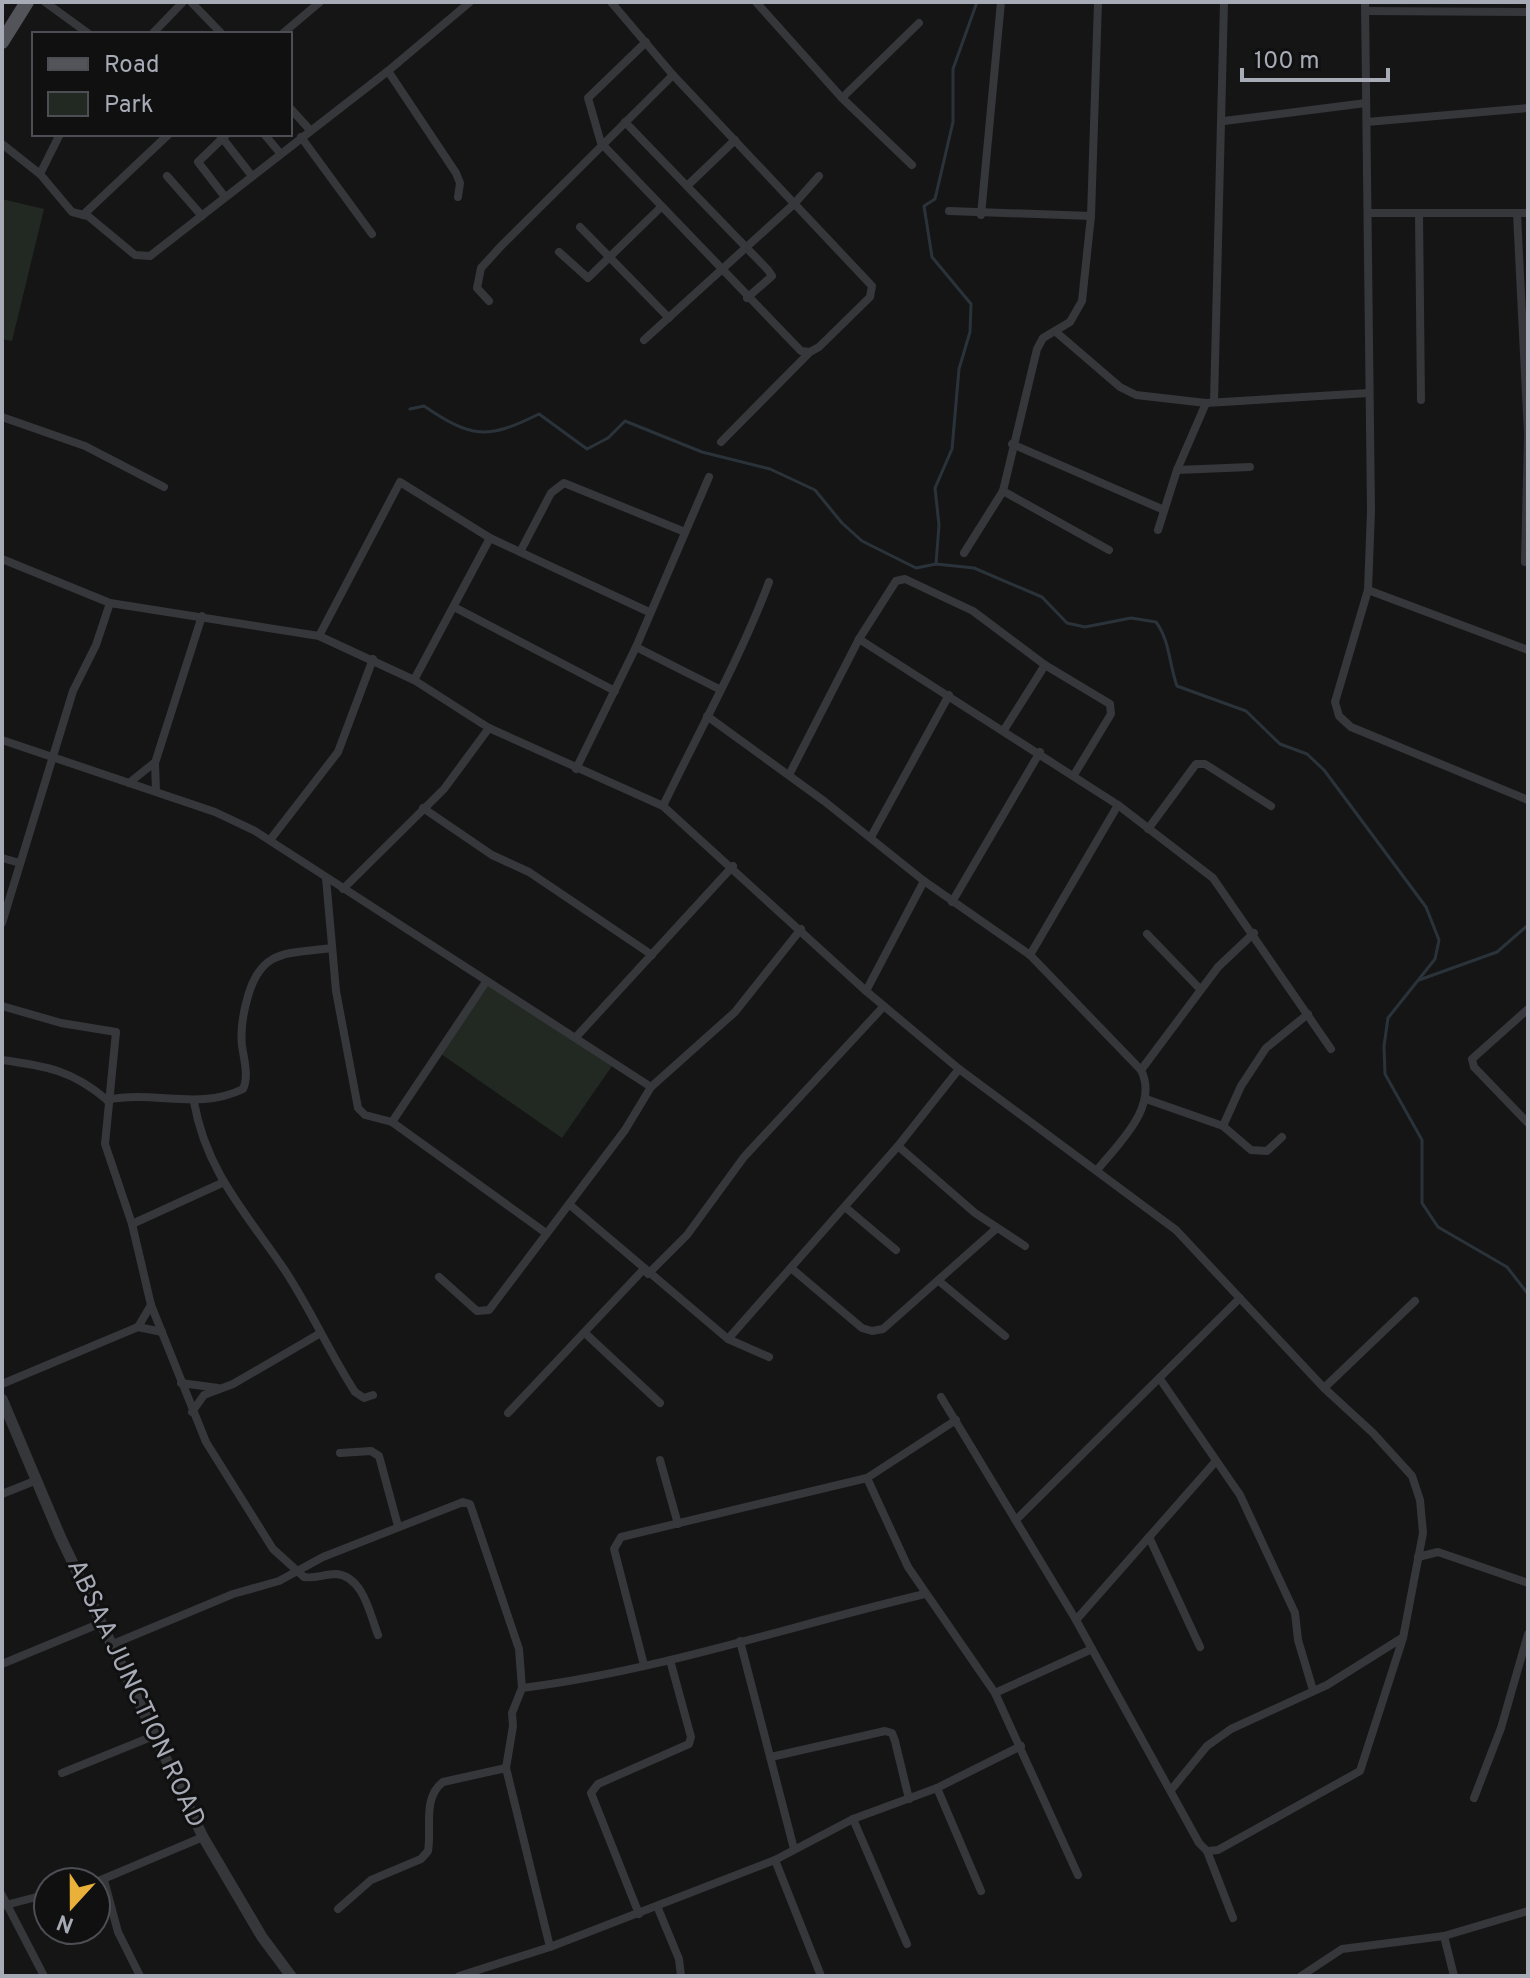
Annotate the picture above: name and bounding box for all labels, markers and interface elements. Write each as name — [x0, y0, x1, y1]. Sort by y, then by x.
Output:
legend — [32, 32, 292, 136]
scale bar — [1242, 32, 1388, 82]
text: 100 m — [1254, 47, 1320, 77]
text: Road — [104, 51, 160, 81]
text: Park — [104, 91, 154, 121]
street label: ABSAA JUNCTION ROAD — [58, 1555, 212, 1833]
north arrow — [32, 1866, 112, 1946]
text: N — [54, 1907, 78, 1938]

